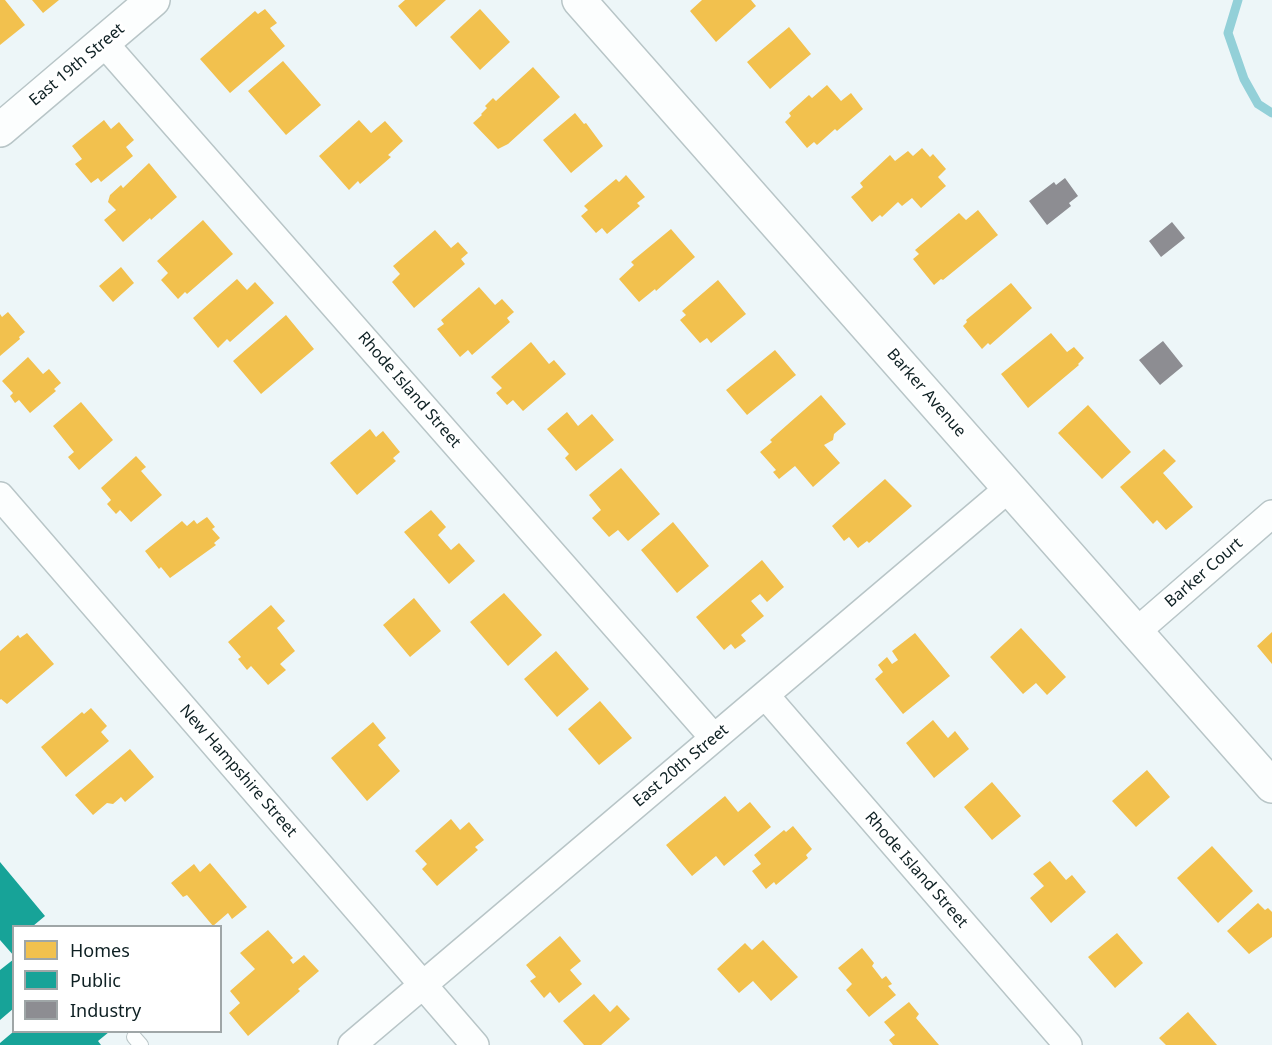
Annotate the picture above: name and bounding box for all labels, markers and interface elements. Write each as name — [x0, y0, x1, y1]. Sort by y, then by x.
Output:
street label: East 19th Street — [26, 20, 128, 110]
street label: Rhode Island Street — [353, 328, 465, 452]
street label: Barker Avenue — [883, 345, 969, 441]
street label: Barker Court — [1161, 534, 1247, 612]
street label: New Hampshire Street — [175, 701, 301, 841]
street label: East 20th Street — [630, 721, 732, 811]
street label: Rhode Island Street — [860, 808, 972, 932]
legend — [12, 925, 222, 1033]
text: Homes — [70, 938, 130, 962]
text: Public — [70, 968, 121, 992]
text: Industry — [70, 998, 141, 1022]

